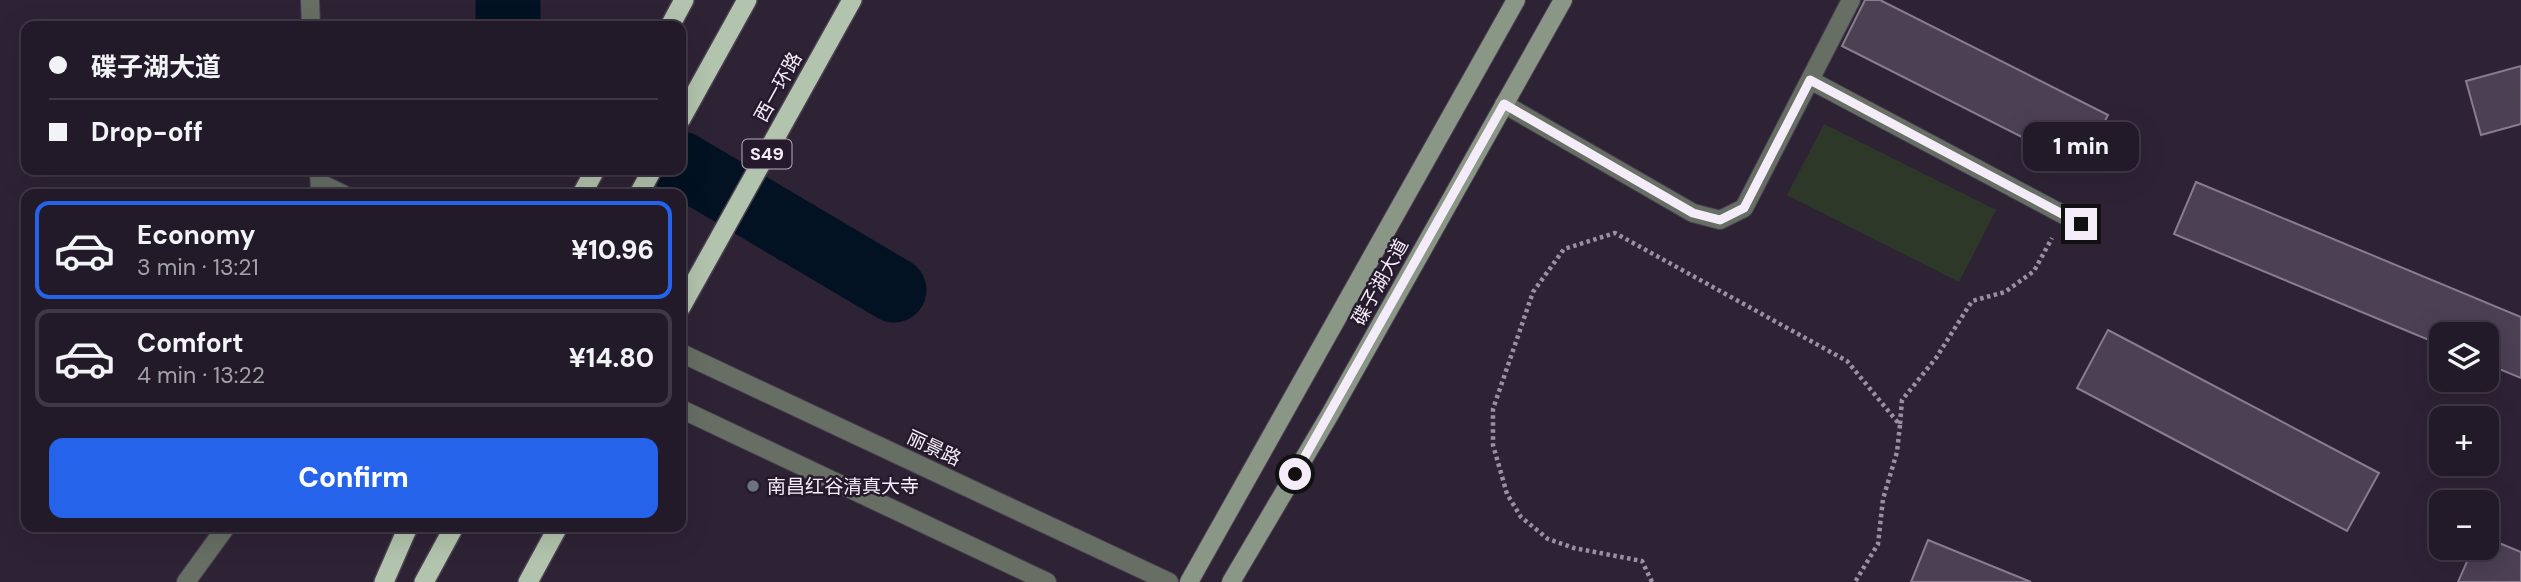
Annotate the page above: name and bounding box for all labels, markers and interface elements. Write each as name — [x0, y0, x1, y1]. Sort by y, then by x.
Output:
street label: 西一环路 — [749, 48, 807, 126]
text: 碟子湖大道 — [91, 50, 221, 84]
text: Drop-off — [91, 115, 203, 149]
callout: 1 min — [2023, 122, 2139, 172]
text: 1 min — [2053, 131, 2109, 161]
road number: S49 — [742, 140, 792, 168]
route end — [2065, 208, 2097, 240]
text: Economy — [137, 218, 255, 252]
icon: car — [53, 219, 116, 282]
text: ¥10.96 — [571, 233, 654, 267]
street label: 碟子湖大道 — [1346, 234, 1414, 330]
text: 3 min · 13:21 — [137, 252, 259, 282]
map controls — [2429, 322, 2499, 560]
button: layers — [2429, 322, 2499, 392]
text: Comfort — [137, 326, 243, 360]
icon: car — [53, 327, 116, 390]
text: ¥14.80 — [569, 341, 654, 375]
text: 4 min · 13:22 — [137, 360, 265, 390]
button: + — [2429, 406, 2499, 476]
street label: 丽景路 — [903, 425, 965, 471]
button: Confirm — [49, 438, 658, 518]
route start — [1279, 458, 1311, 490]
place label: 南昌红谷清真大寺 — [767, 474, 919, 499]
marker: 南昌红谷清真大寺 — [745, 478, 761, 494]
button: − — [2429, 490, 2499, 560]

